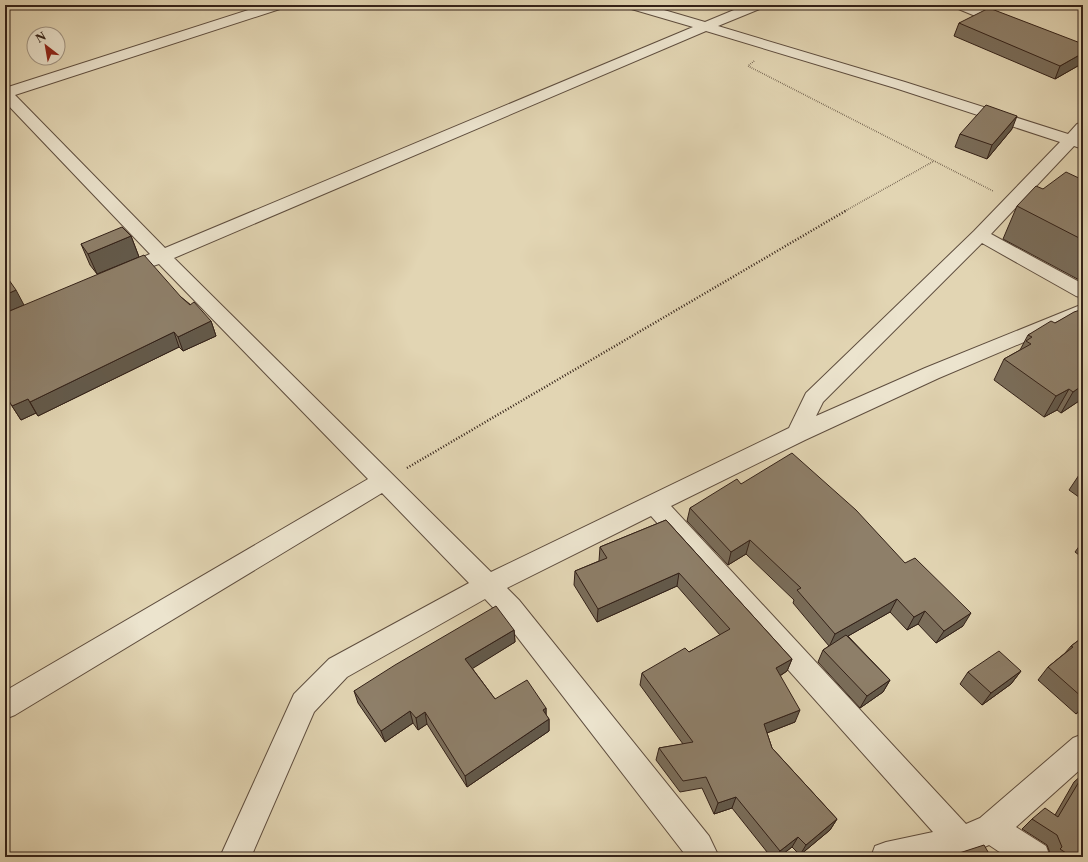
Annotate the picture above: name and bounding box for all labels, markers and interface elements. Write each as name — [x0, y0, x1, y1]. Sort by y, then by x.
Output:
north arrow — [26, 26, 66, 66]
text: N — [33, 29, 49, 46]

